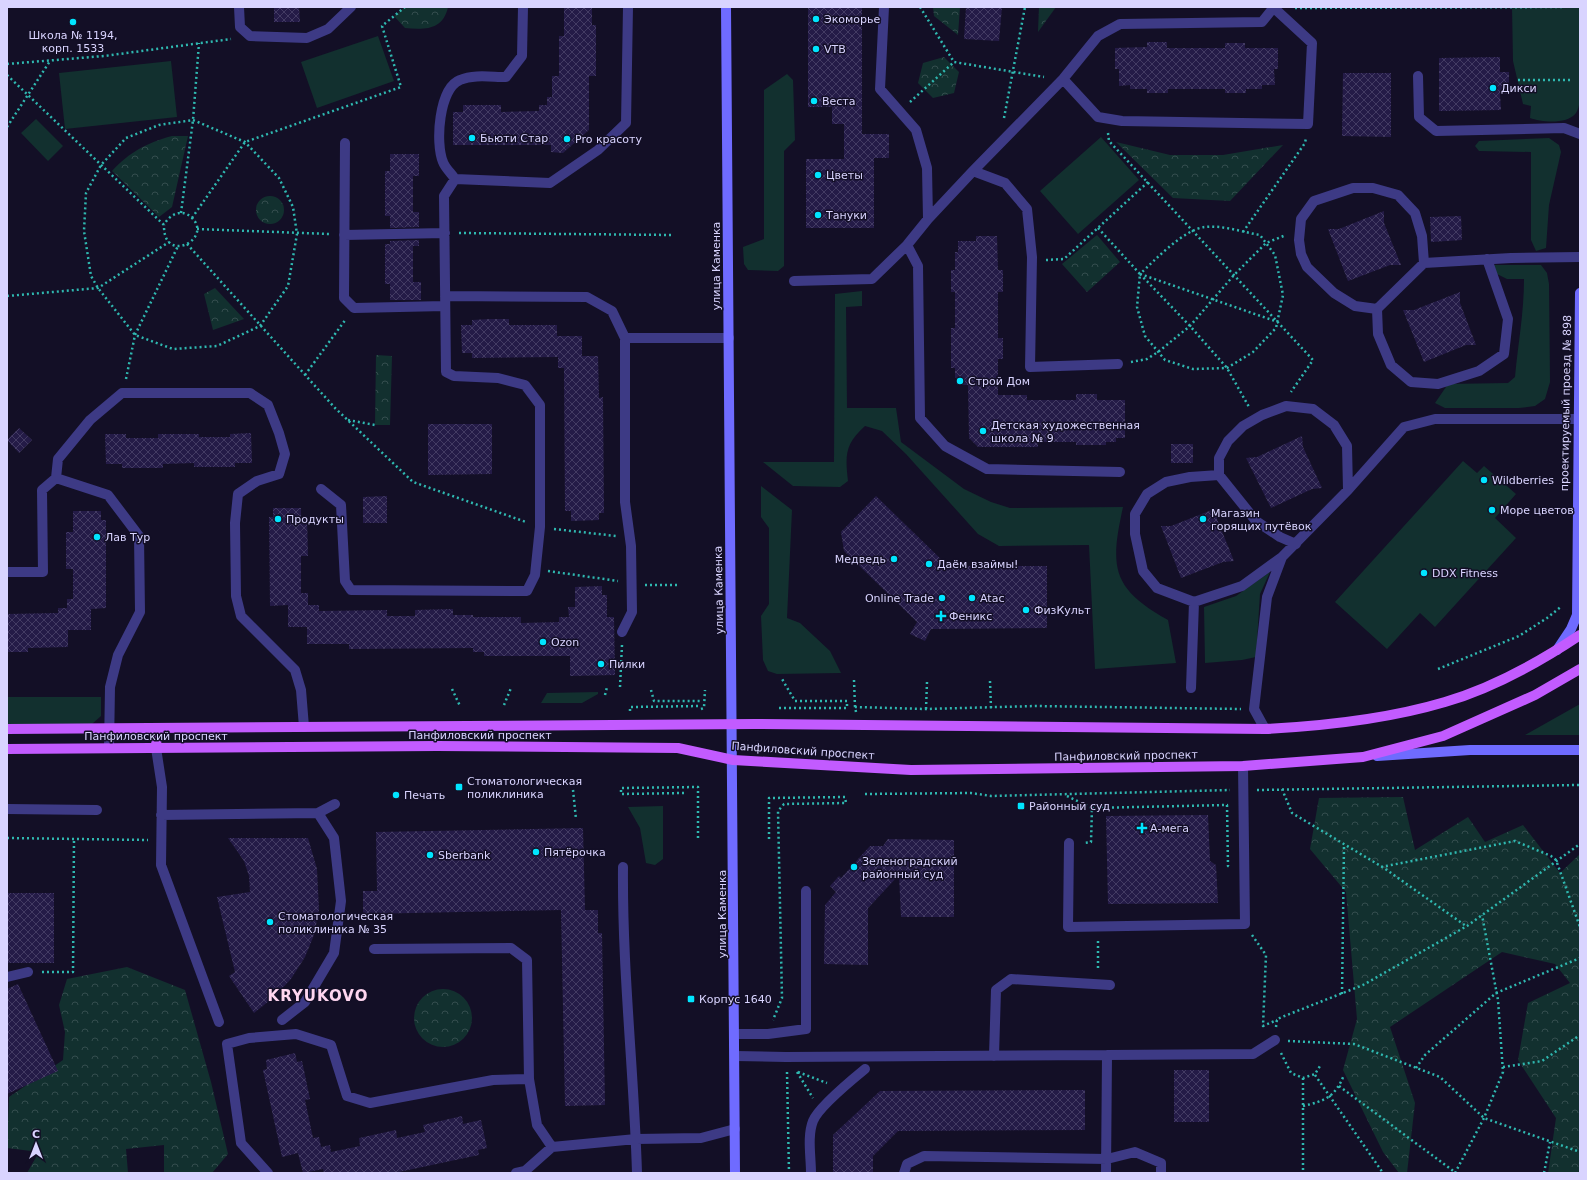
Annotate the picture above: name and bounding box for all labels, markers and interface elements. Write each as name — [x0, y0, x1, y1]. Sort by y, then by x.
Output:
place label: Экоморье — [824, 13, 881, 26]
marker: Экоморье — [811, 14, 821, 24]
marker: Школа № 1194, корп. 1533 — [68, 17, 78, 27]
place label: Школа № 1194, корп. 1533 — [29, 29, 117, 55]
place label: VTB — [824, 43, 846, 56]
marker: VTB — [811, 44, 821, 54]
place label: Дикси — [1501, 82, 1537, 95]
marker: Дикси — [1488, 83, 1498, 93]
place label: Веста — [822, 95, 856, 108]
marker: Веста — [809, 96, 819, 106]
place label: Бьюти Стар — [480, 132, 548, 145]
marker: Бьюти Стар — [467, 133, 477, 143]
place label: Pro красоту — [575, 133, 643, 146]
marker: Pro красоту — [562, 134, 572, 144]
place label: Цветы — [826, 169, 863, 182]
marker: Цветы — [813, 170, 823, 180]
place label: Тануки — [825, 209, 867, 222]
marker: Тануки — [813, 210, 823, 220]
street label: улица Каменка — [710, 222, 723, 310]
street label: проектируемый проезд № 898 — [1558, 315, 1574, 491]
place label: Строй Дом — [968, 375, 1030, 388]
marker: Строй Дом — [955, 376, 965, 386]
place label: Детская художественная школа № 9 — [991, 419, 1140, 445]
marker: Детская художественная школа № 9 — [978, 426, 988, 436]
place label: Wildberries — [1492, 474, 1554, 487]
marker: Wildberries — [1479, 475, 1489, 485]
place label: Море цветов — [1500, 504, 1574, 517]
marker: Море цветов — [1487, 505, 1497, 515]
place label: Магазин горящих путёвок — [1211, 507, 1312, 533]
place label: Продукты — [286, 513, 344, 526]
marker: Продукты — [273, 514, 283, 524]
marker: Магазин горящих путёвок — [1198, 514, 1208, 524]
place label: Лав Тур — [105, 531, 150, 544]
marker: Лав Тур — [92, 532, 102, 542]
street label: улица Каменка — [712, 546, 726, 634]
place label: Медведь — [835, 553, 886, 566]
marker: Медведь — [889, 554, 899, 564]
place label: Даём взаймы! — [937, 558, 1019, 571]
marker: Даём взаймы! — [924, 559, 934, 569]
place label: DDX Fitness — [1432, 567, 1498, 580]
marker: DDX Fitness — [1419, 568, 1429, 578]
place label: Online Trade — [865, 592, 934, 605]
place label: Atac — [980, 592, 1004, 605]
marker: Online Trade — [937, 593, 947, 603]
marker: Atac — [967, 593, 977, 603]
place label: ФизКульт — [1034, 604, 1091, 617]
marker: ФизКульт — [1021, 605, 1031, 615]
place label: Феникс — [949, 610, 992, 623]
marker: Феникс — [936, 611, 946, 621]
place label: Ozon — [551, 636, 579, 649]
marker: Ozon — [538, 637, 548, 647]
place label: Пилки — [609, 658, 645, 671]
marker: Пилки — [596, 659, 606, 669]
street label: Панфиловский проспект — [408, 729, 552, 742]
street label: Панфиловский проспект — [84, 730, 228, 743]
street label: Панфиловский проспект — [731, 740, 876, 763]
street label: Панфиловский проспект — [1054, 748, 1198, 764]
place label: Стоматологическая поликлиника — [467, 775, 582, 801]
marker: Стоматологическая поликлиника — [454, 782, 464, 792]
place label: Печать — [404, 789, 445, 802]
marker: Печать — [391, 790, 401, 800]
place label: Районный суд — [1029, 800, 1111, 813]
marker: Районный суд — [1016, 801, 1026, 811]
place label: А-мега — [1150, 822, 1189, 835]
marker: А-мега — [1137, 823, 1147, 833]
place label: Пятёрочка — [544, 846, 606, 859]
marker: Пятёрочка — [531, 847, 541, 857]
place label: Sberbank — [438, 849, 491, 862]
marker: Sberbank — [425, 850, 435, 860]
place label: Зеленоградский районный суд — [862, 855, 958, 881]
marker: Зеленоградский районный суд — [849, 862, 859, 872]
street label: улица Каменка — [716, 870, 729, 958]
place label: Стоматологическая поликлиника № 35 — [278, 910, 393, 936]
marker: Стоматологическая поликлиника № 35 — [265, 917, 275, 927]
district label: KRYUKOVO — [268, 987, 368, 1005]
place label: Корпус 1640 — [699, 993, 772, 1006]
marker: Корпус 1640 — [686, 994, 696, 1004]
north arrow — [16, 1124, 56, 1164]
text: С — [32, 1128, 40, 1141]

